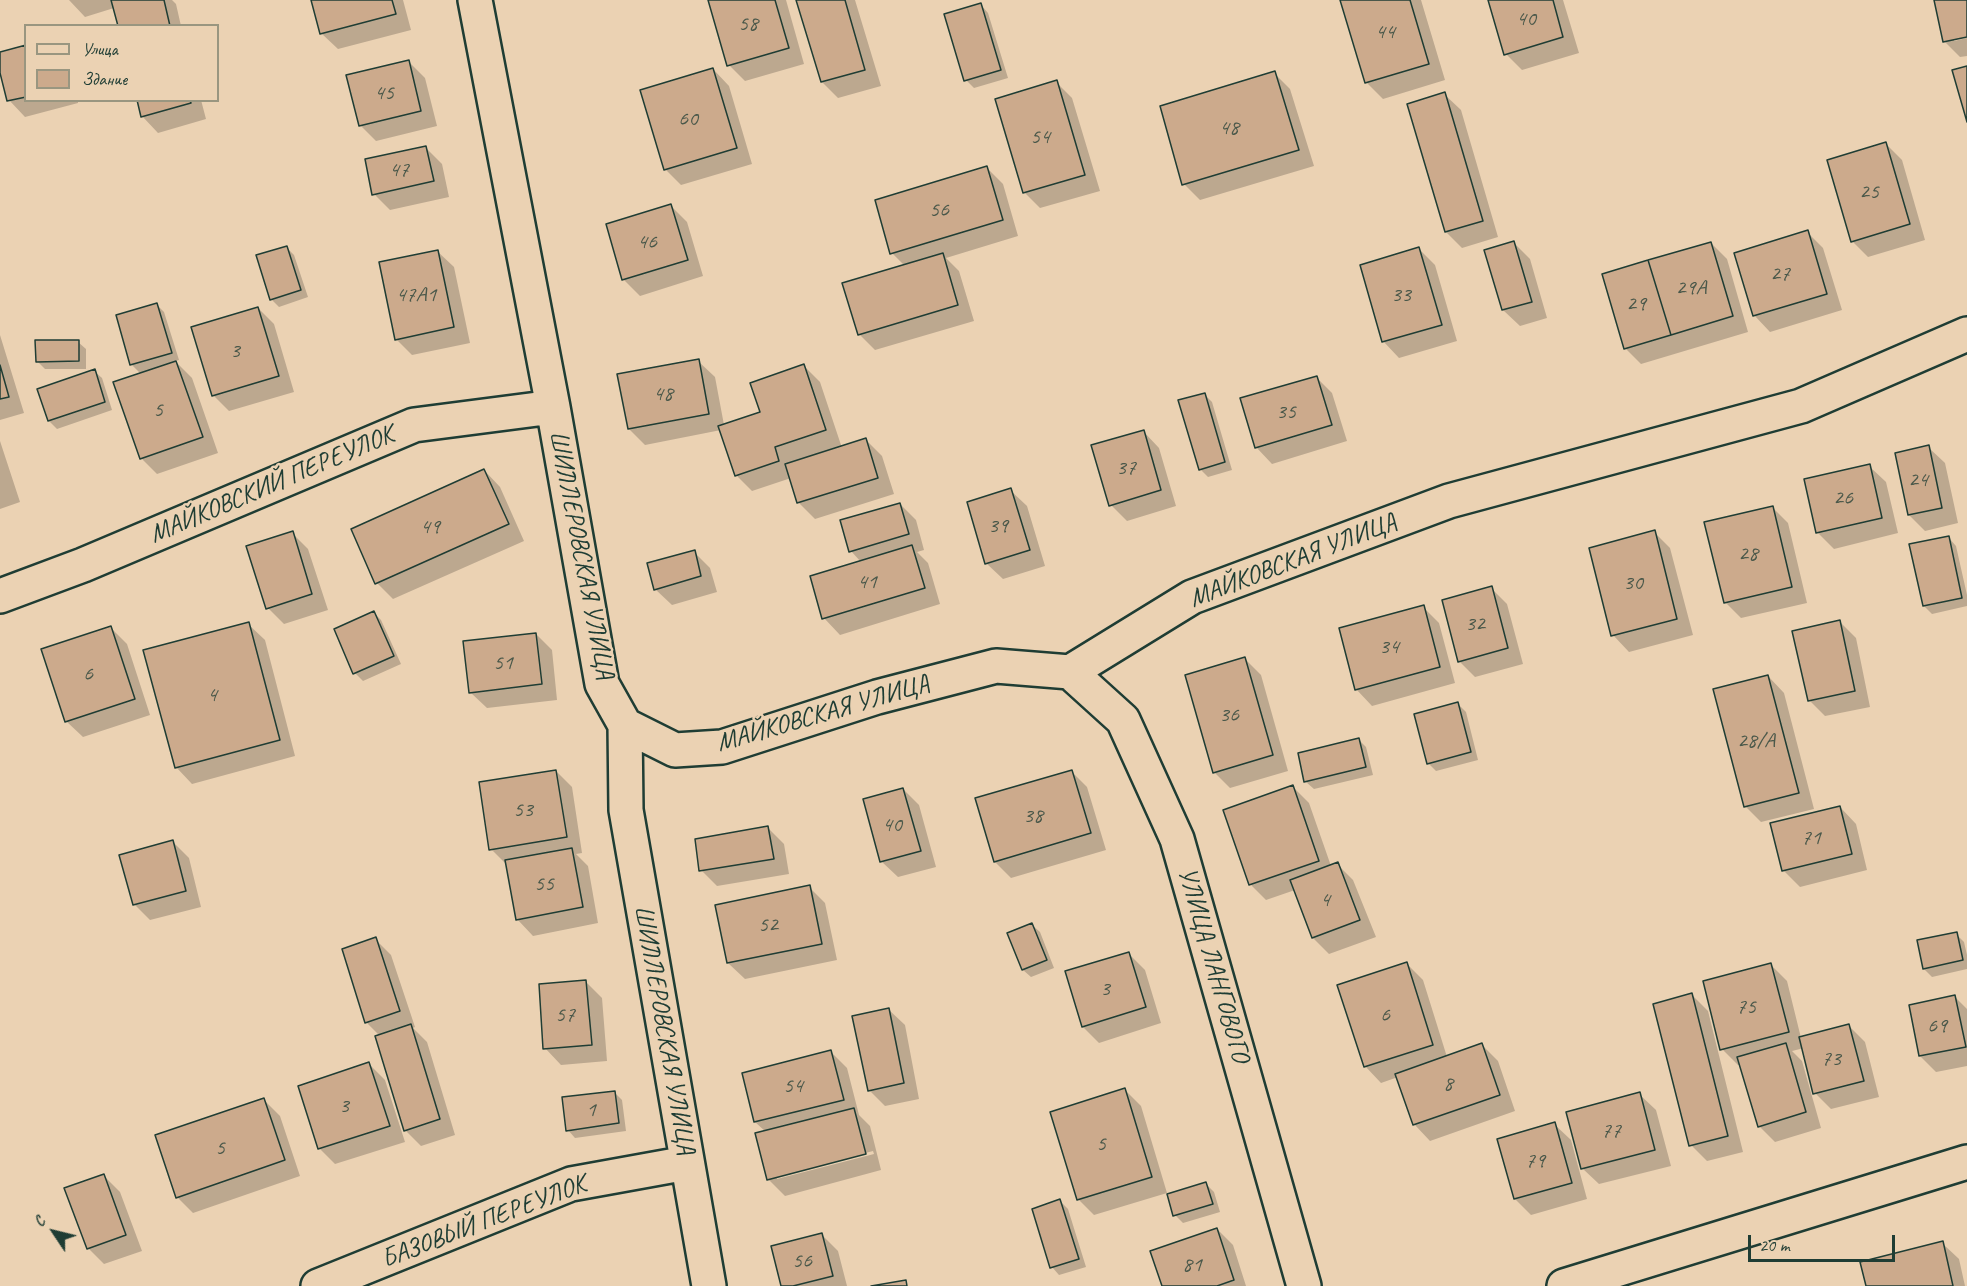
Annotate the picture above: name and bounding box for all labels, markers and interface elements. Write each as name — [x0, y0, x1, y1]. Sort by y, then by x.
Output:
house number: 40 — [1516, 6, 1536, 32]
house number: 58 — [738, 11, 758, 37]
house number: 44 — [1375, 19, 1395, 45]
legend — [24, 24, 219, 102]
text: Улица — [82, 38, 118, 60]
text: Здание — [82, 68, 127, 90]
house number: 45 — [374, 80, 394, 106]
house number: 60 — [678, 106, 698, 132]
house number: 48 — [1219, 115, 1239, 141]
house number: 54 — [1030, 124, 1050, 150]
house number: 47 — [389, 157, 409, 183]
house number: 25 — [1859, 179, 1879, 205]
house number: 56 — [929, 197, 949, 223]
house number: 46 — [637, 229, 657, 255]
house number: 27 — [1770, 261, 1790, 287]
house number: 29А — [1676, 275, 1706, 301]
house number: 47А1 — [396, 282, 436, 308]
house number: 33 — [1391, 282, 1411, 308]
house number: 29 — [1626, 291, 1646, 317]
house number: 3 — [230, 338, 240, 364]
house number: 48 — [653, 381, 673, 407]
house number: 5 — [153, 397, 163, 423]
house number: 35 — [1276, 399, 1296, 425]
street label: МАЙКОВСКИЙ ПЕРЕУЛОК — [145, 419, 399, 551]
street label: ШИЛЛЕРОВСКАЯ УЛИЦА — [542, 428, 620, 682]
house number: 37 — [1116, 455, 1136, 481]
house number: 24 — [1908, 467, 1928, 493]
house number: 26 — [1833, 485, 1853, 511]
street label: МАЙКОВСКАЯ УЛИЦА — [1185, 507, 1401, 615]
house number: 39 — [988, 513, 1008, 539]
house number: 49 — [420, 514, 440, 540]
house number: 28 — [1738, 541, 1758, 567]
house number: 41 — [857, 569, 877, 595]
house number: 30 — [1623, 570, 1643, 596]
house number: 32 — [1465, 611, 1485, 637]
house number: 34 — [1379, 634, 1399, 660]
house number: 51 — [493, 650, 513, 676]
house number: 6 — [83, 661, 93, 687]
street label: МАЙКОВСКАЯ УЛИЦА — [713, 669, 933, 759]
house number: 4 — [207, 682, 217, 708]
house number: 36 — [1219, 702, 1239, 728]
house number: 28/А — [1737, 728, 1775, 754]
house number: 53 — [513, 797, 533, 823]
house number: 38 — [1023, 803, 1043, 829]
house number: 40 — [882, 812, 902, 838]
house number: 71 — [1801, 825, 1821, 851]
street label: УЛИЦА ЛАНГОВОГО — [1170, 864, 1256, 1066]
house number: 55 — [534, 871, 554, 897]
house number: 4 — [1320, 887, 1330, 913]
street label: ШИЛЛЕРОВСКАЯ УЛИЦА — [627, 903, 701, 1157]
house number: 52 — [758, 912, 778, 938]
house number: 3 — [1100, 976, 1110, 1002]
house number: 75 — [1736, 994, 1756, 1020]
house number: 57 — [555, 1002, 575, 1028]
house number: 6 — [1380, 1002, 1390, 1028]
house number: 69 — [1927, 1013, 1947, 1039]
house number: 73 — [1821, 1046, 1841, 1072]
house number: 8 — [1443, 1071, 1453, 1097]
house number: 54 — [783, 1073, 803, 1099]
house number: 3 — [339, 1093, 349, 1119]
house number: 1 — [586, 1097, 596, 1123]
house number: 77 — [1601, 1118, 1621, 1144]
house number: 5 — [1096, 1131, 1106, 1157]
house number: 5 — [215, 1135, 225, 1161]
house number: 79 — [1525, 1148, 1545, 1174]
street label: БАЗОВЫЙ ПЕРЕУЛОК — [377, 1169, 591, 1275]
north arrow — [24, 1202, 84, 1262]
text: С — [29, 1213, 50, 1231]
scale bar — [1751, 1223, 1898, 1261]
text: 20 m — [1759, 1234, 1790, 1256]
house number: 56 — [792, 1248, 812, 1274]
house number: 81 — [1182, 1252, 1202, 1278]

